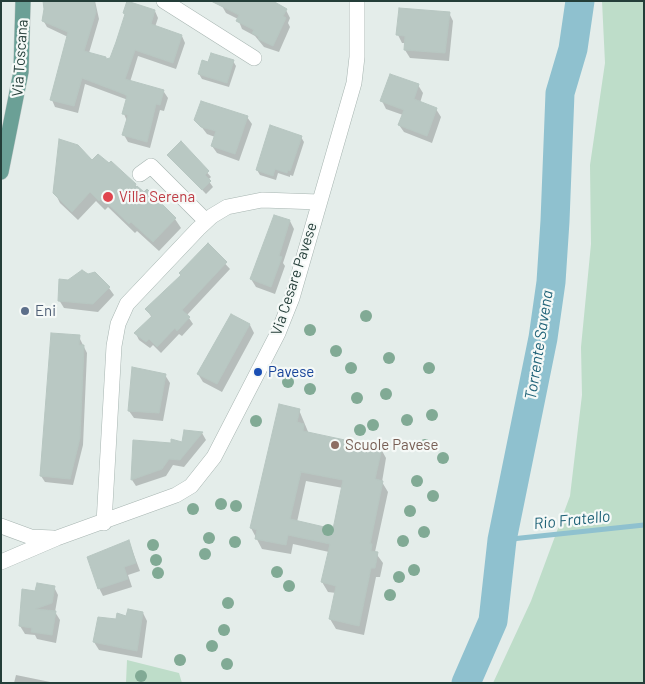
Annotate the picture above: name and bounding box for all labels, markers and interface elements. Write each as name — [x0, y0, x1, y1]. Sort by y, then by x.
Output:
street label: Via Toscana — [8, 19, 32, 97]
place label: Villa Serena — [119, 188, 195, 206]
marker: Villa Serena — [101, 190, 115, 204]
street label: Via Cesare Pavese — [267, 220, 321, 338]
water label: Torrente Savena — [521, 289, 557, 401]
place label: Eni — [35, 302, 56, 320]
marker: Eni — [19, 305, 31, 317]
place label: Pavese — [268, 363, 314, 381]
marker: Pavese — [252, 366, 264, 378]
place label: Scuole Pavese — [345, 436, 439, 454]
marker: Scuole Pavese — [329, 439, 341, 451]
water label: Rio Fratello — [533, 506, 611, 534]

